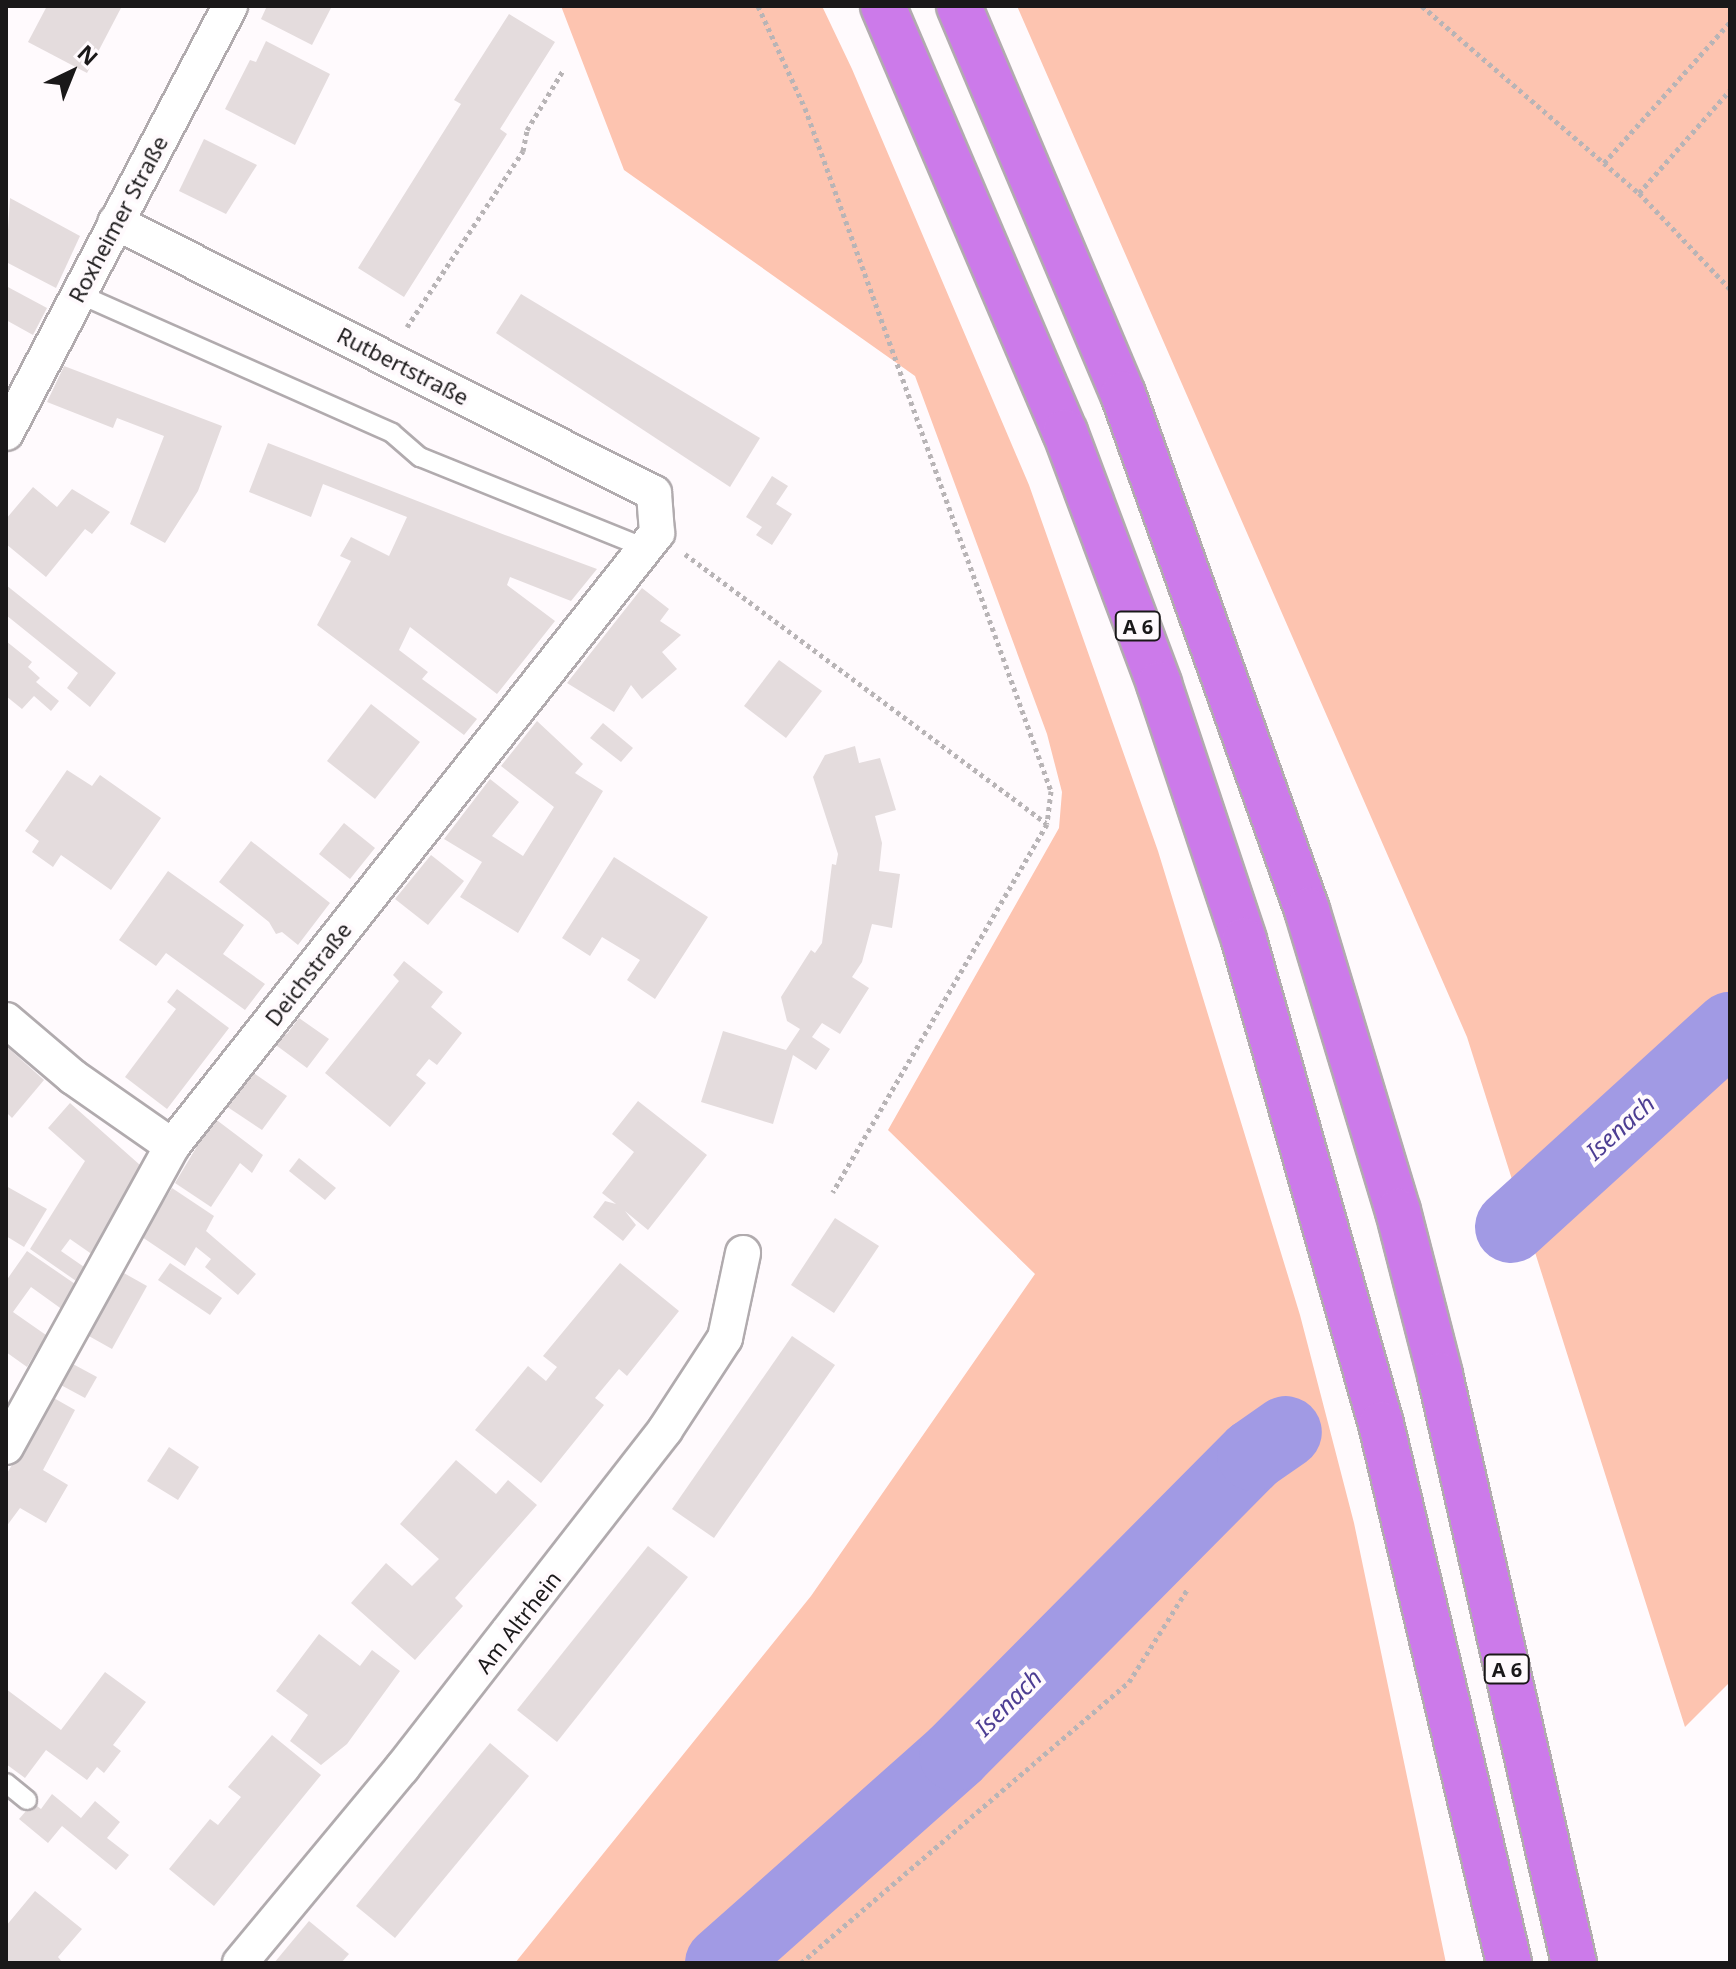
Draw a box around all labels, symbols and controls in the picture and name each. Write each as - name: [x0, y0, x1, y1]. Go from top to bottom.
- north arrow: [32, 32, 112, 112]
- text: N: [72, 37, 105, 72]
- street label: Roxheimer Straße: [63, 131, 173, 307]
- street label: Rutbertstraße: [333, 322, 473, 410]
- road number: A 6: [1114, 610, 1162, 642]
- street label: Deichstraße: [259, 917, 357, 1031]
- water label: Isenach: [1580, 1089, 1660, 1165]
- street label: Am Altrhein: [470, 1566, 566, 1678]
- road number: A 6: [1483, 1653, 1531, 1685]
- water label: Isenach: [969, 1663, 1047, 1741]

